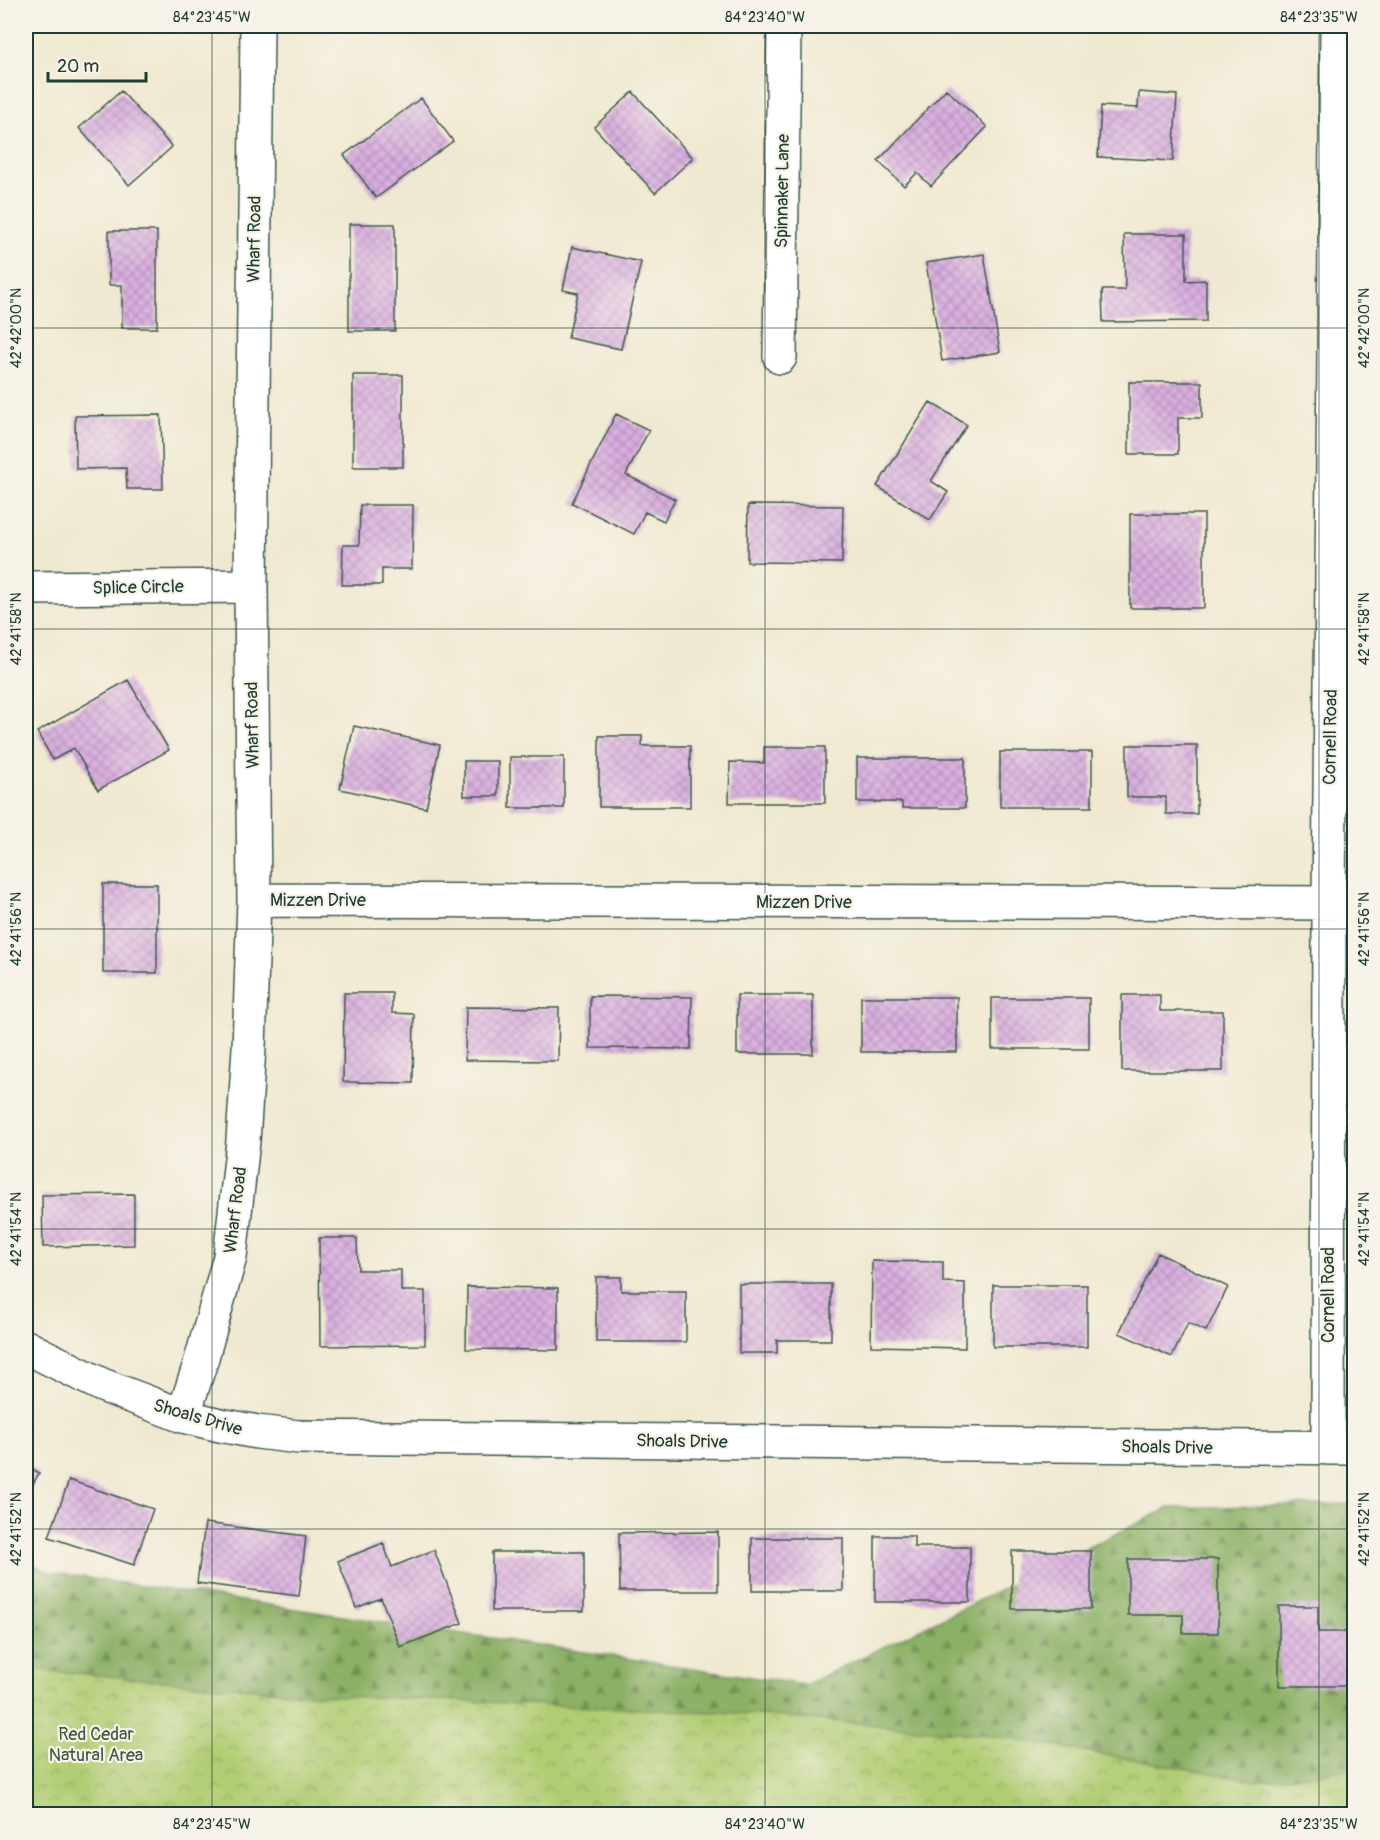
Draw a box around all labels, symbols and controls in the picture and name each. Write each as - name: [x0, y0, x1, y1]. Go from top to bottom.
- text: 84°23'45"W: [173, 8, 251, 27]
- text: 84°23'40"W: [725, 8, 805, 27]
- text: 84°23'35"W: [1280, 8, 1358, 27]
- scale bar: [48, 45, 146, 83]
- text: 20 m: [57, 55, 99, 78]
- street label: Spinnaker Lane: [770, 133, 795, 248]
- street label: Wharf Road: [242, 195, 267, 283]
- text: 42°42'00"N: [7, 288, 26, 368]
- text: 42°42'00"N: [1355, 288, 1374, 368]
- street label: Splice Circle: [92, 575, 184, 600]
- text: 42°41'58"N: [7, 592, 26, 666]
- text: 42°41'58"N: [1355, 592, 1374, 666]
- street label: Wharf Road: [240, 681, 265, 769]
- street label: Cornell Road: [1318, 689, 1343, 785]
- street label: Mizzen Drive: [270, 889, 366, 912]
- street label: Mizzen Drive: [756, 891, 852, 914]
- text: 42°41'56"N: [7, 892, 26, 966]
- text: 42°41'56"N: [1355, 892, 1374, 966]
- street label: Wharf Road: [219, 1165, 252, 1255]
- text: 42°41'54"N: [7, 1192, 26, 1266]
- text: 42°41'54"N: [1355, 1192, 1374, 1266]
- street label: Cornell Road: [1317, 1247, 1340, 1343]
- street label: Shoals Drive: [151, 1394, 245, 1441]
- street label: Shoals Drive: [636, 1429, 728, 1454]
- street label: Shoals Drive: [1121, 1435, 1213, 1460]
- text: 42°41'52"N: [7, 1492, 26, 1566]
- text: 42°41'52"N: [1355, 1492, 1374, 1566]
- park label: Red Cedar Natural Area: [49, 1723, 143, 1767]
- text: 84°23'45"W: [173, 1815, 251, 1834]
- text: 84°23'40"W: [725, 1815, 805, 1834]
- text: 84°23'35"W: [1280, 1815, 1358, 1834]

